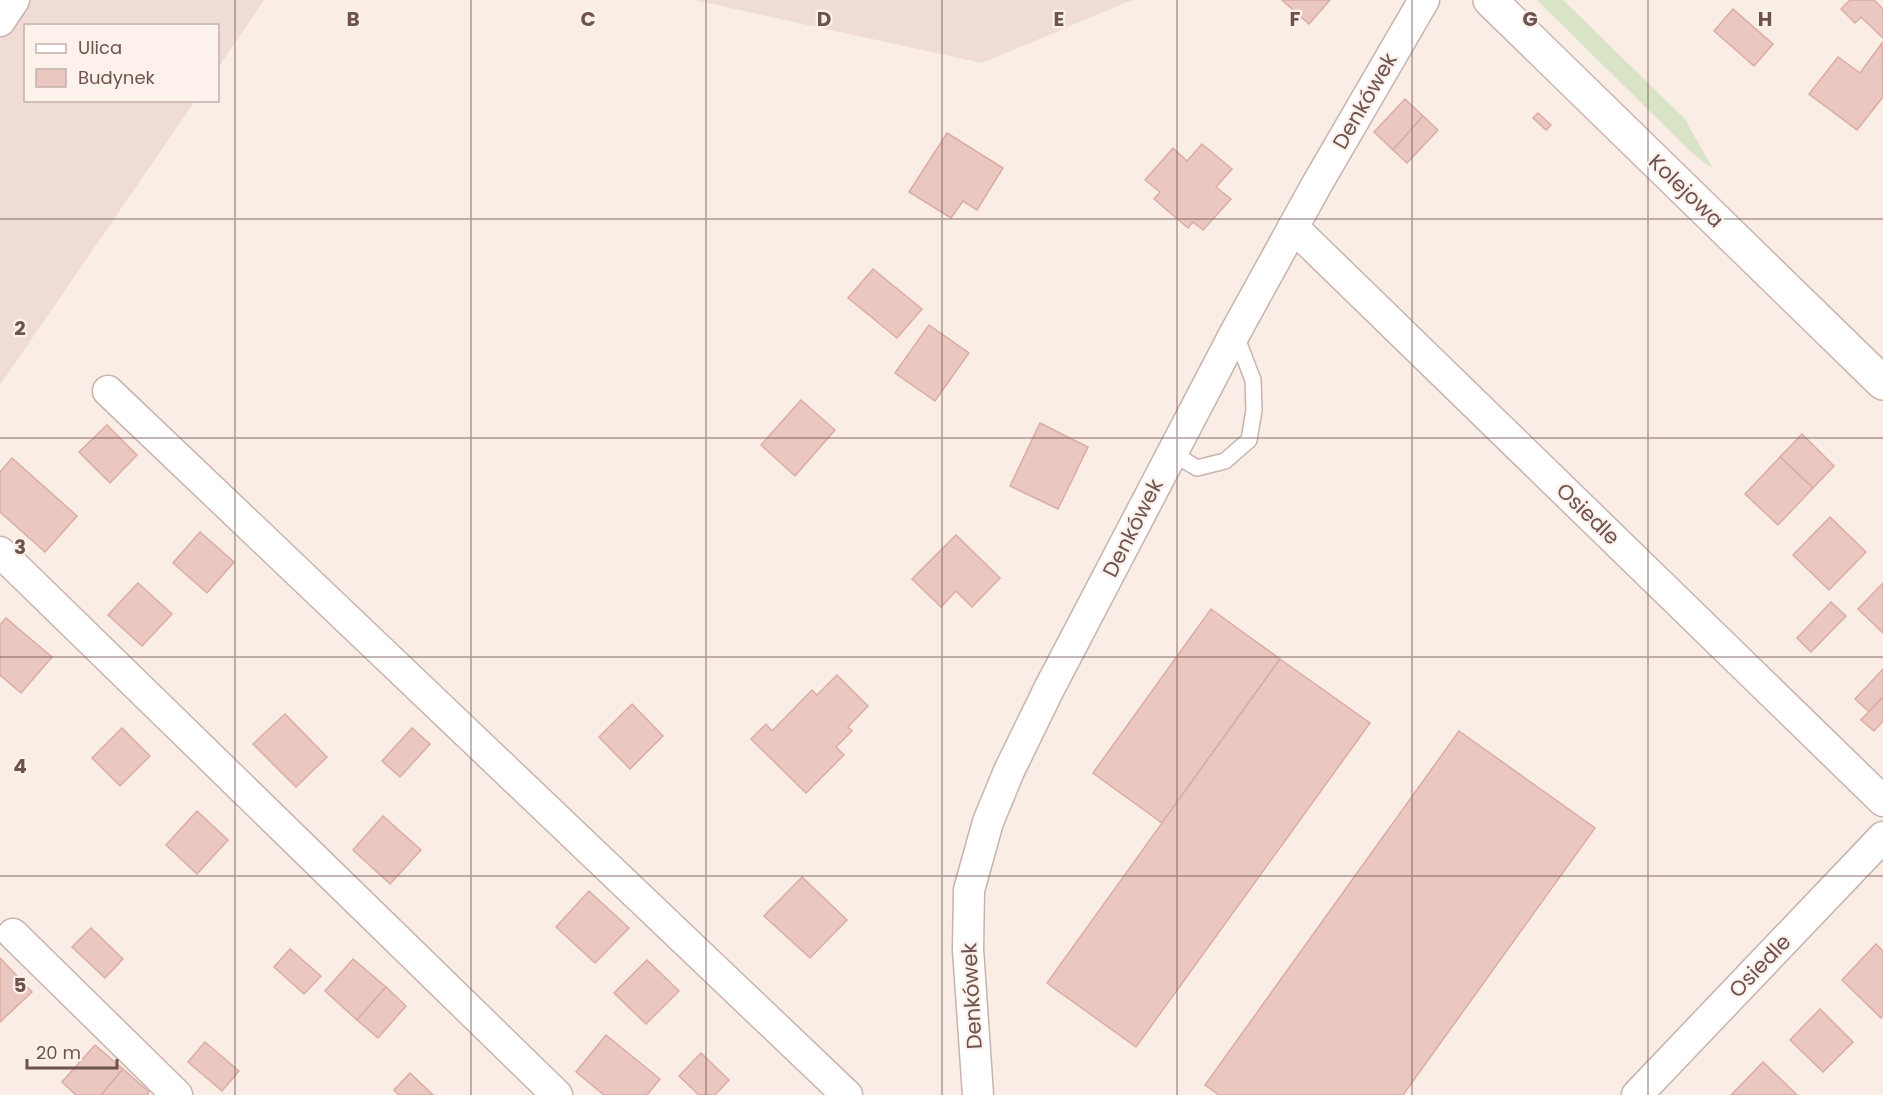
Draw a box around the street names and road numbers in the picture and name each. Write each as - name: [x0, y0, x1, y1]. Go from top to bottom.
- street label: Denkówek: [1325, 47, 1404, 154]
- street label: Kolejowa: [1642, 147, 1730, 234]
- street label: Denkówek: [1095, 474, 1170, 582]
- street label: Osiedle: [1550, 476, 1626, 551]
- street label: Osiedle: [1722, 928, 1797, 1004]
- street label: Denkówek: [954, 942, 989, 1050]

